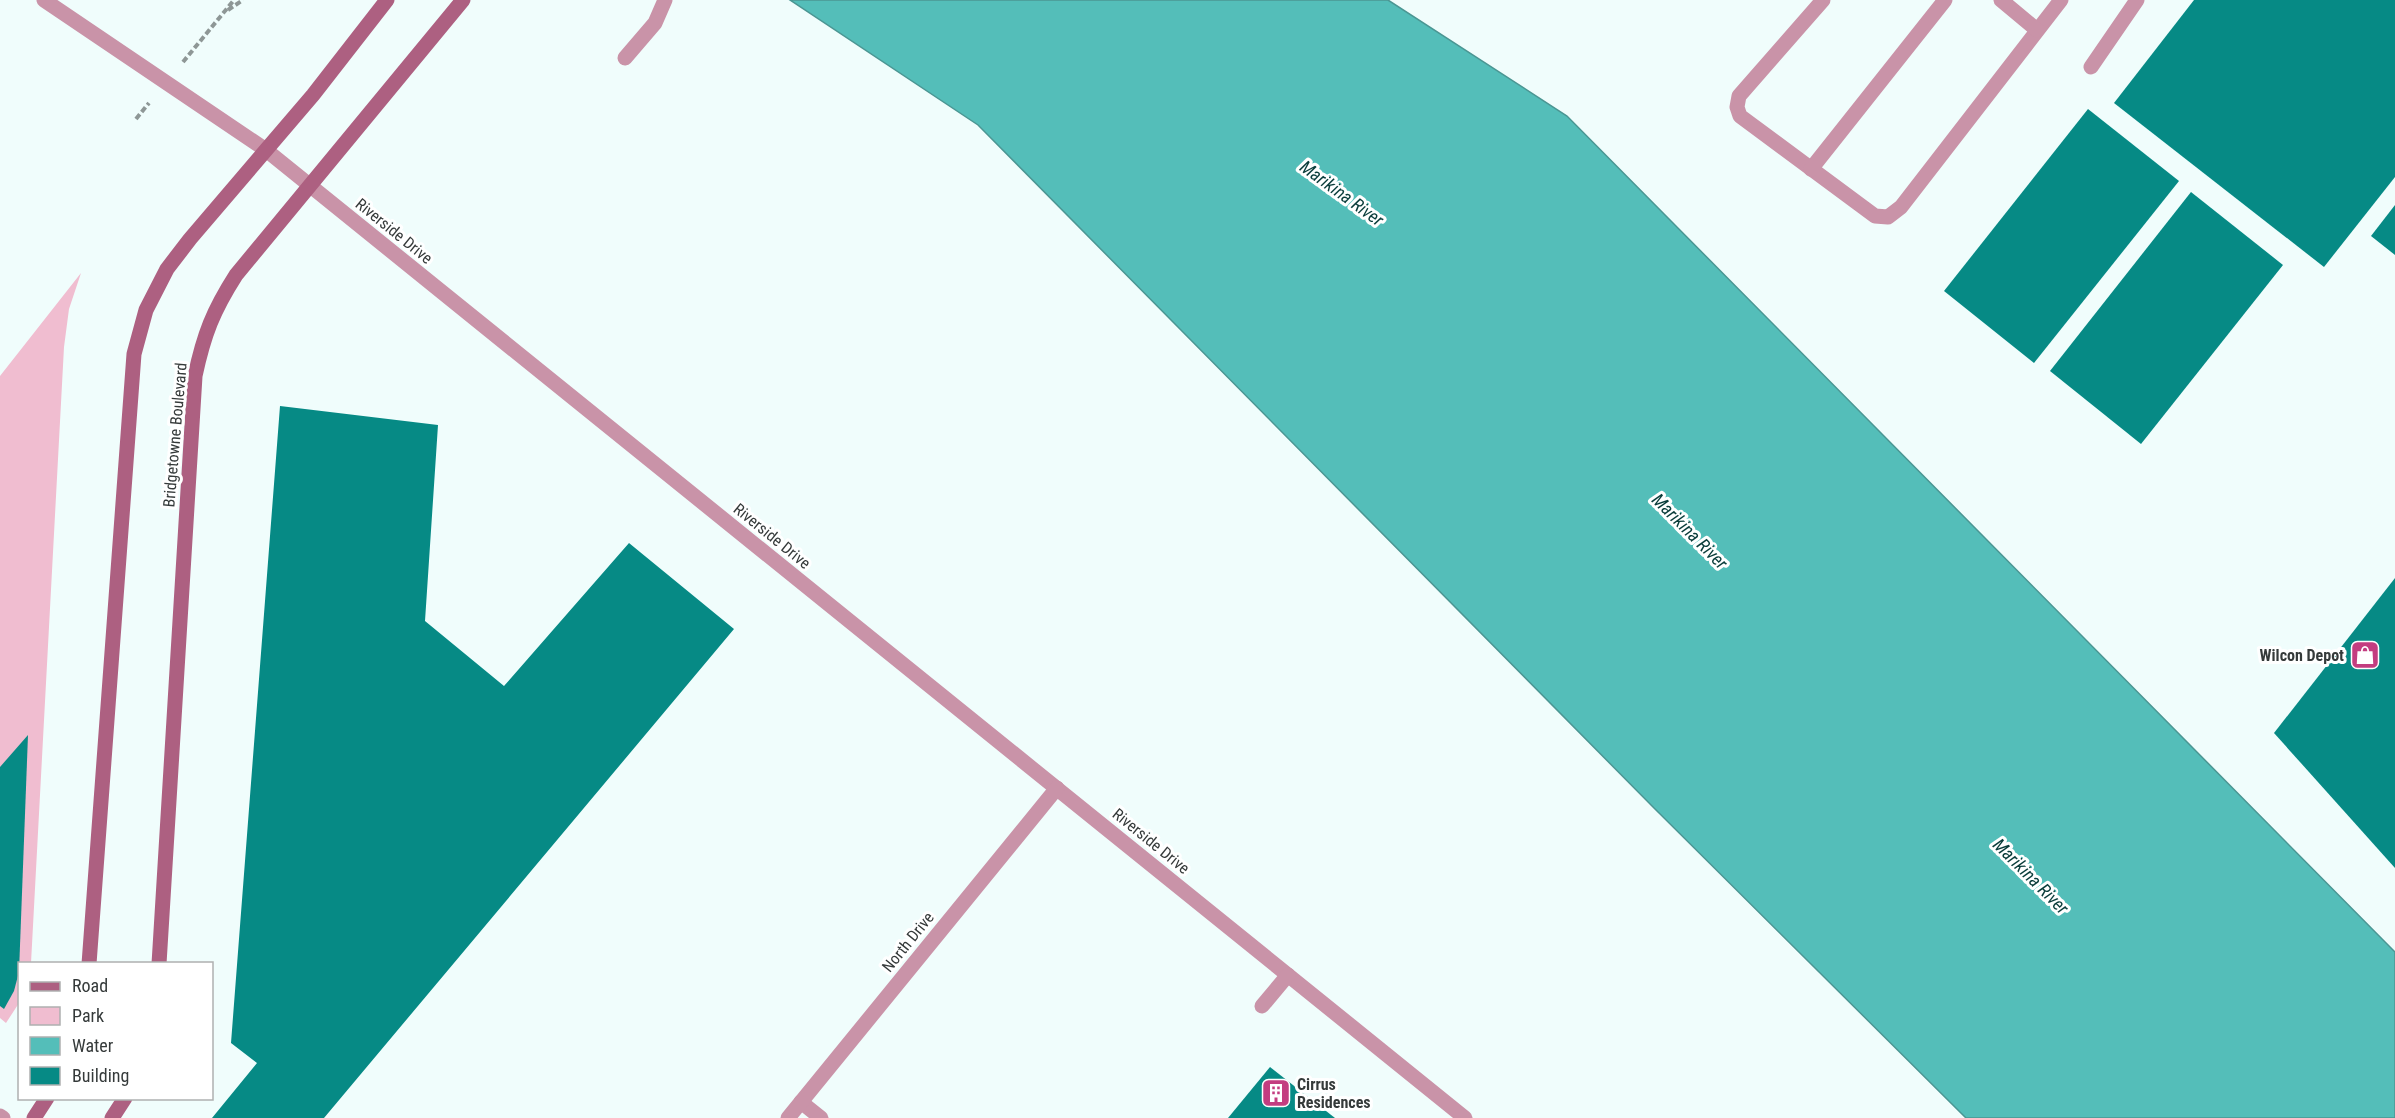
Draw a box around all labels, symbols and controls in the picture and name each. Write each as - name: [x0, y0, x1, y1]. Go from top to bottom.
- water label: Marikina River: [1296, 156, 1388, 231]
- street label: Riverside Drive: [352, 194, 436, 268]
- street label: Bridgetowne Boulevard: [159, 362, 191, 508]
- water label: Marikina River: [1648, 489, 1732, 573]
- street label: Riverside Drive: [730, 499, 814, 573]
- shop icon: Wilcon Depot: [2349, 639, 2381, 671]
- place label: Wilcon Depot: [2260, 646, 2344, 665]
- street label: Riverside Drive: [1109, 804, 1193, 878]
- water label: Marikina River: [1989, 834, 2073, 918]
- street label: North Drive: [878, 908, 938, 976]
- legend: [18, 962, 213, 1100]
- text: Road: [72, 975, 108, 996]
- text: Park: [72, 1005, 104, 1026]
- text: Water: [72, 1035, 114, 1056]
- text: Building: [72, 1065, 129, 1086]
- place label: Cirrus Residences: [1297, 1075, 1371, 1112]
- building icon: Cirrus Residences: [1260, 1077, 1292, 1109]

